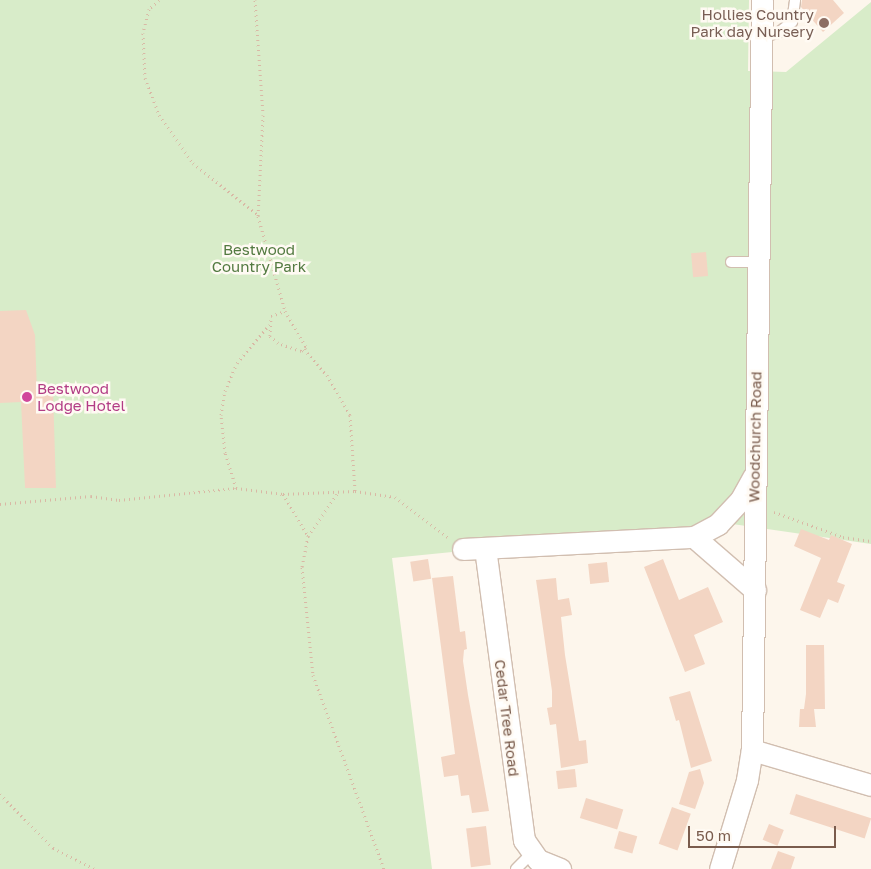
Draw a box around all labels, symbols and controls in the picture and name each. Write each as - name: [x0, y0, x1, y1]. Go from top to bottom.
- place label: Hollies Country Park day Nursery: [691, 5, 814, 40]
- marker: Hollies Country Park day Nursery: [818, 17, 830, 29]
- park label: Bestwood Country Park: [212, 240, 306, 275]
- street label: Woodchurch Road: [745, 371, 765, 503]
- place label: Bestwood Lodge Hotel: [37, 379, 125, 414]
- marker: Bestwood Lodge Hotel: [21, 391, 33, 403]
- street label: Cedar Tree Road: [491, 658, 523, 778]
- scale bar: [691, 816, 838, 848]
- text: 50 m: [696, 826, 731, 844]

